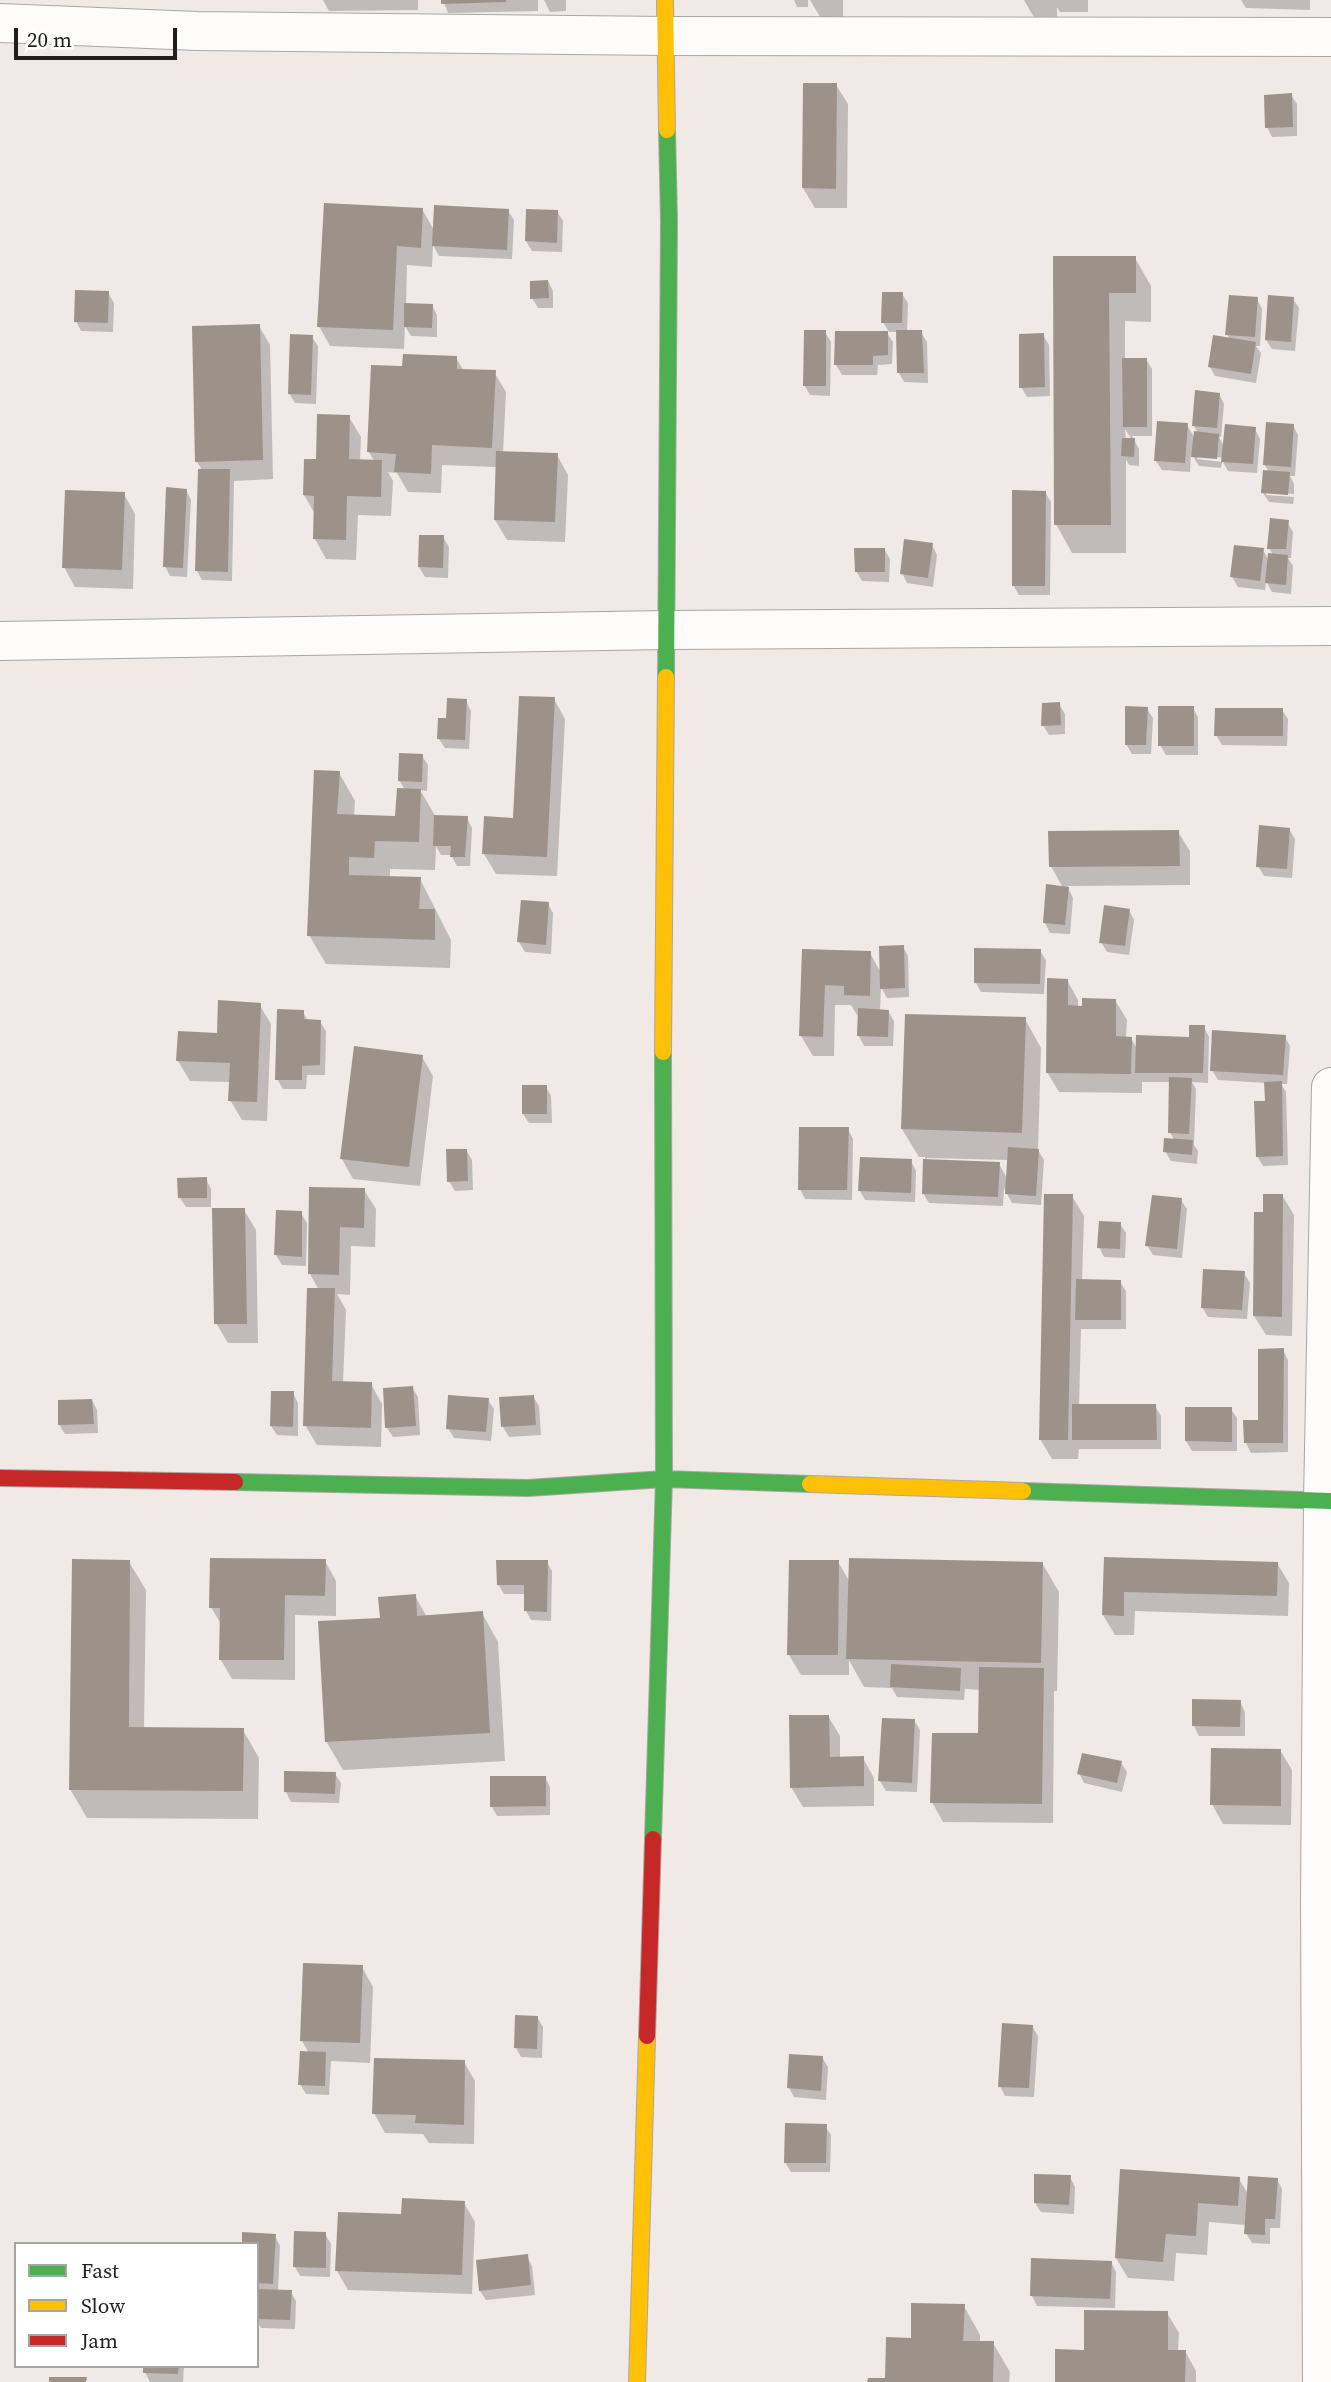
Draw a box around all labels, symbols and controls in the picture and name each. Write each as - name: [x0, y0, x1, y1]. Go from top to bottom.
- scale bar: [18, 14, 180, 58]
- text: 20 m: [27, 25, 72, 54]
- legend: [14, 2242, 259, 2368]
- text: Fast: [81, 2256, 119, 2285]
- text: Slow: [81, 2291, 125, 2320]
- text: Jam: [81, 2326, 118, 2355]

